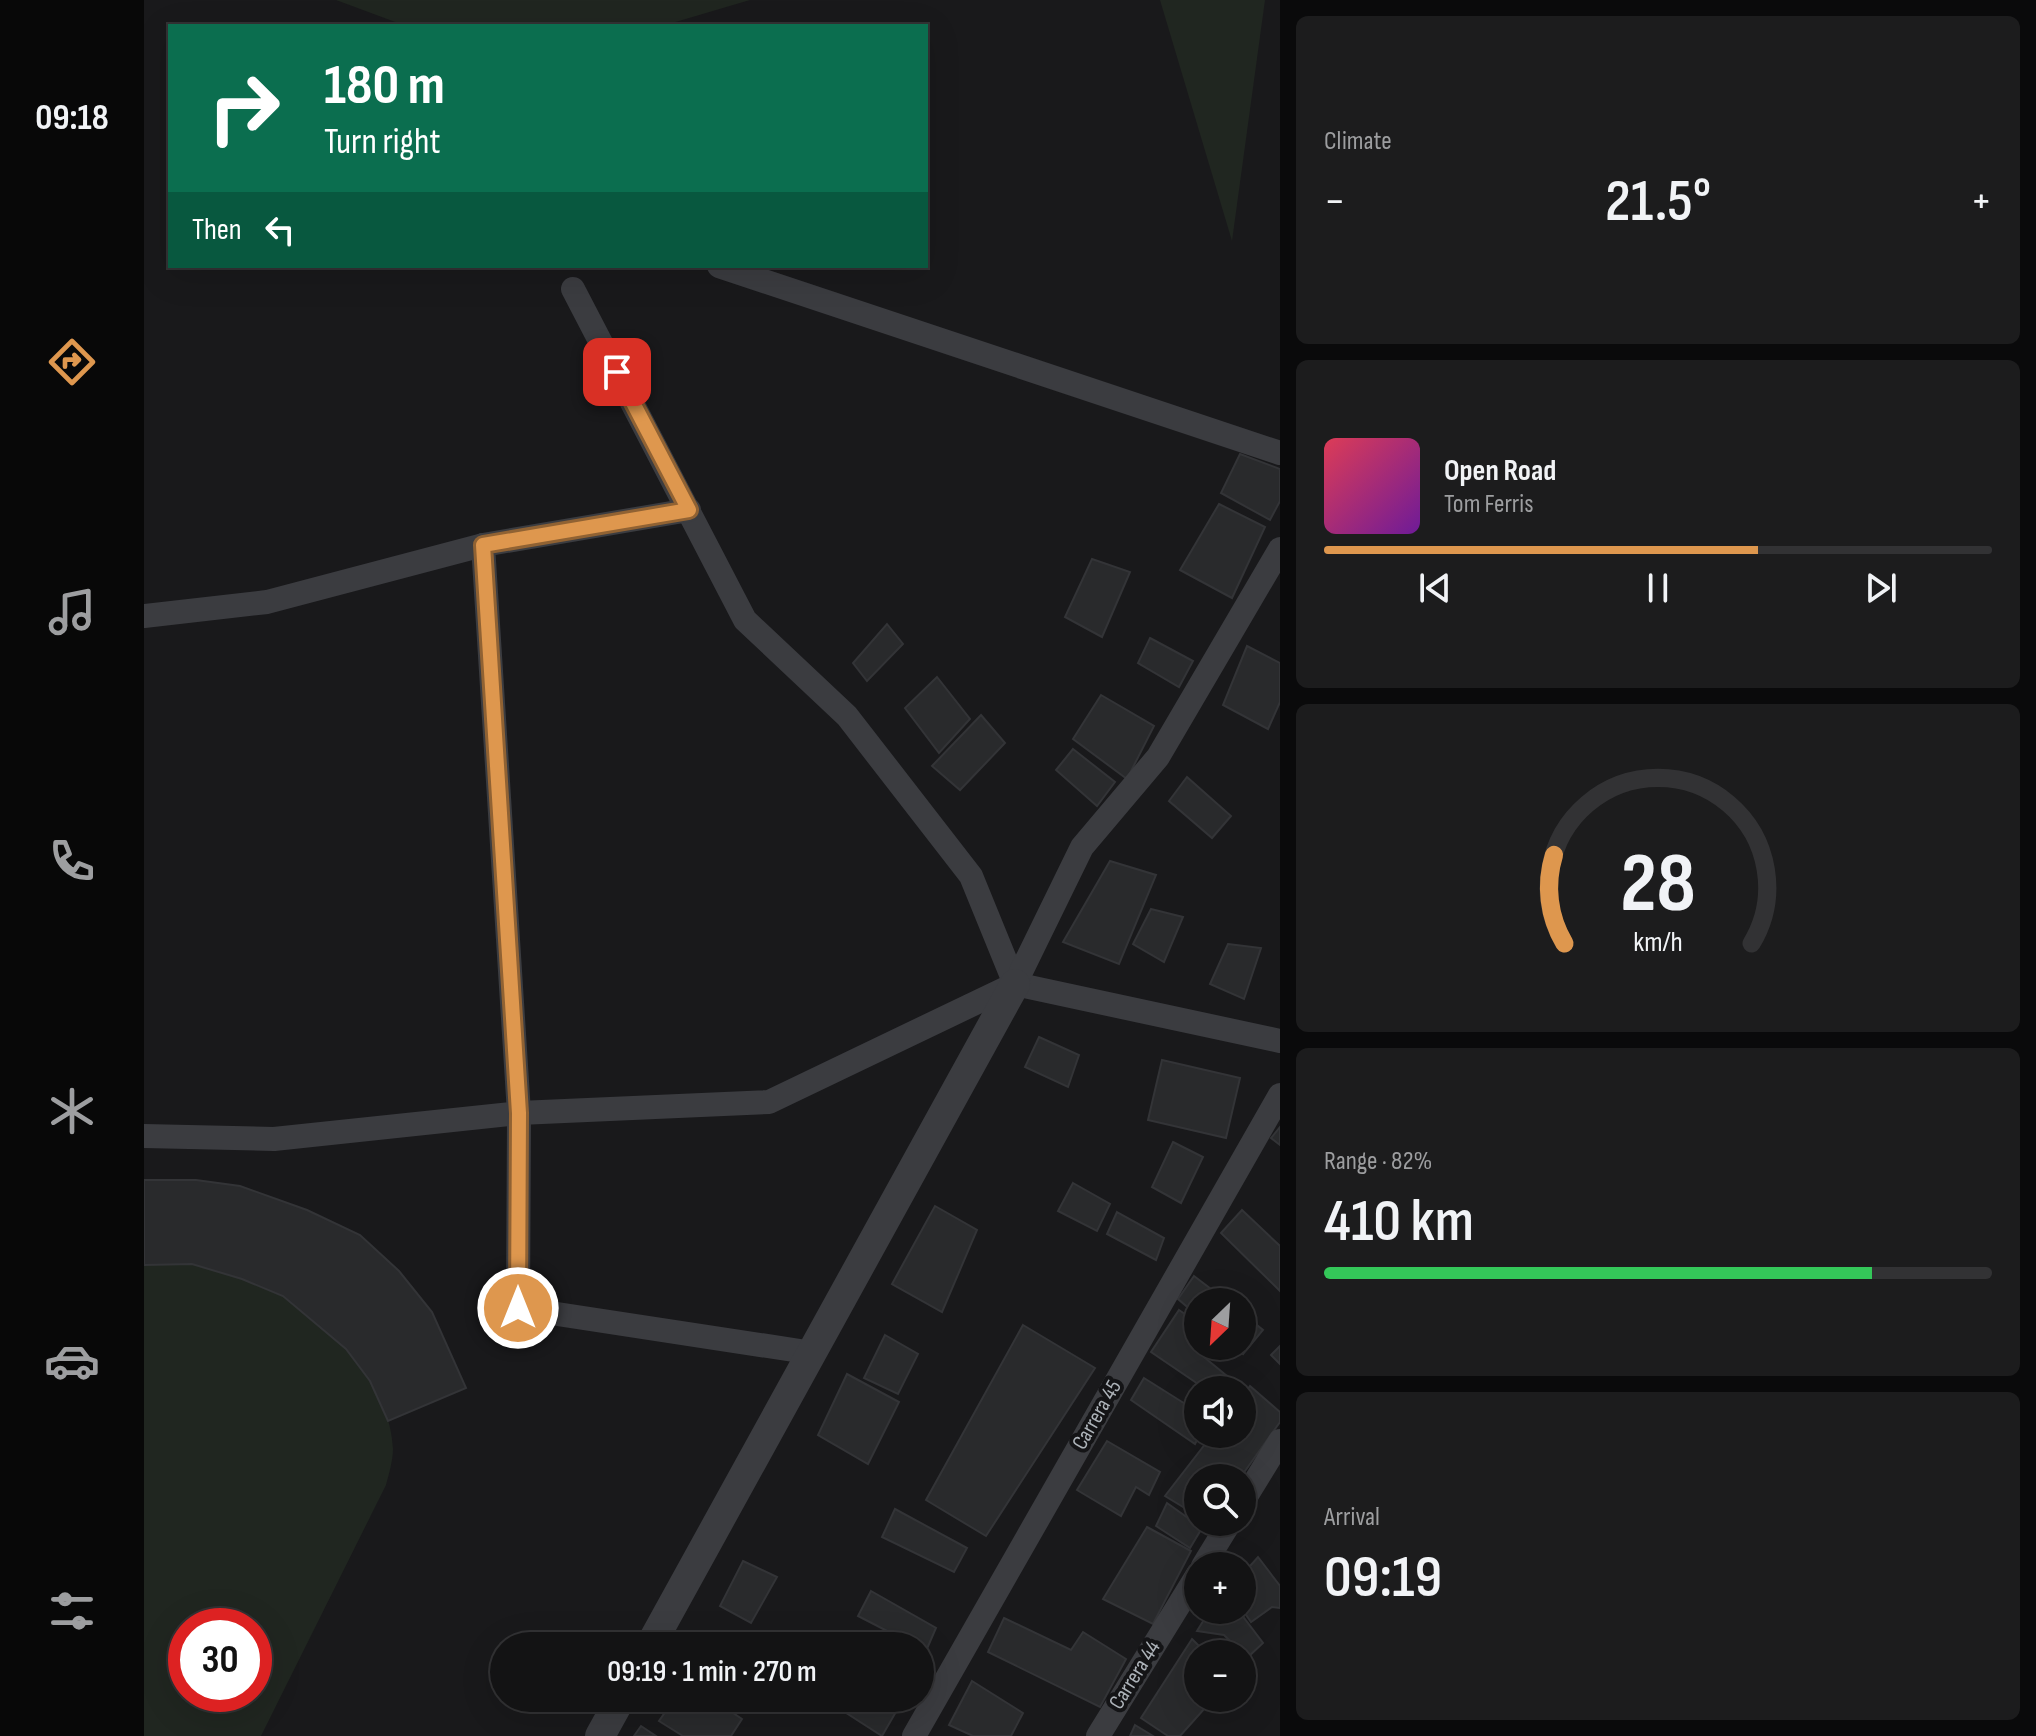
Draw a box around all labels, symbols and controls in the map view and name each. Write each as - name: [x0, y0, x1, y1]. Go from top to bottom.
- text: 180 m: [324, 53, 445, 120]
- icon: right: [192, 56, 296, 160]
- text: 09:18: [35, 97, 109, 140]
- text: Turn right: [324, 121, 441, 164]
- text: Climate: [1324, 126, 1392, 157]
- text: 21.5°: [1605, 166, 1711, 238]
- text: −: [1324, 175, 1346, 228]
- text: +: [1970, 175, 1992, 228]
- icon: left: [258, 208, 302, 252]
- text: Then: [192, 212, 242, 248]
- icon: directions: [44, 334, 100, 390]
- pin: [583, 338, 651, 406]
- icon: arrive: [595, 350, 639, 394]
- text: Open Road: [1444, 453, 1556, 489]
- text: Tom Ferris: [1444, 489, 1534, 520]
- icon: previous: [1413, 566, 1457, 610]
- icon: pause: [1636, 566, 1680, 610]
- icon: next: [1859, 566, 1903, 610]
- icon: music: [44, 584, 100, 640]
- icon: phone: [44, 833, 100, 889]
- text: 28: [1620, 835, 1696, 935]
- text: km/h: [1633, 925, 1683, 960]
- icon: climate: [44, 1083, 100, 1139]
- text: Range · 82%: [1324, 1146, 1432, 1177]
- text: 410 km: [1324, 1186, 1474, 1258]
- position arrow: [476, 1266, 560, 1350]
- north arrow: [1184, 1288, 1256, 1360]
- map controls: [1184, 1288, 1256, 1712]
- icon: car: [44, 1333, 100, 1389]
- street label: Carrera 45: [1066, 1375, 1128, 1455]
- button: sound: [1184, 1376, 1256, 1448]
- button: search: [1184, 1464, 1256, 1536]
- text: Arrival: [1324, 1502, 1380, 1533]
- text: 09:19: [1324, 1542, 1442, 1614]
- button: +: [1184, 1552, 1256, 1624]
- icon: filters: [44, 1583, 100, 1639]
- speed limit sign: 30: [168, 1608, 272, 1712]
- street label: Carrera 44: [1103, 1635, 1167, 1715]
- button: −: [1184, 1640, 1256, 1712]
- text: 09:19 · 1 min · 270 m: [607, 1654, 817, 1690]

